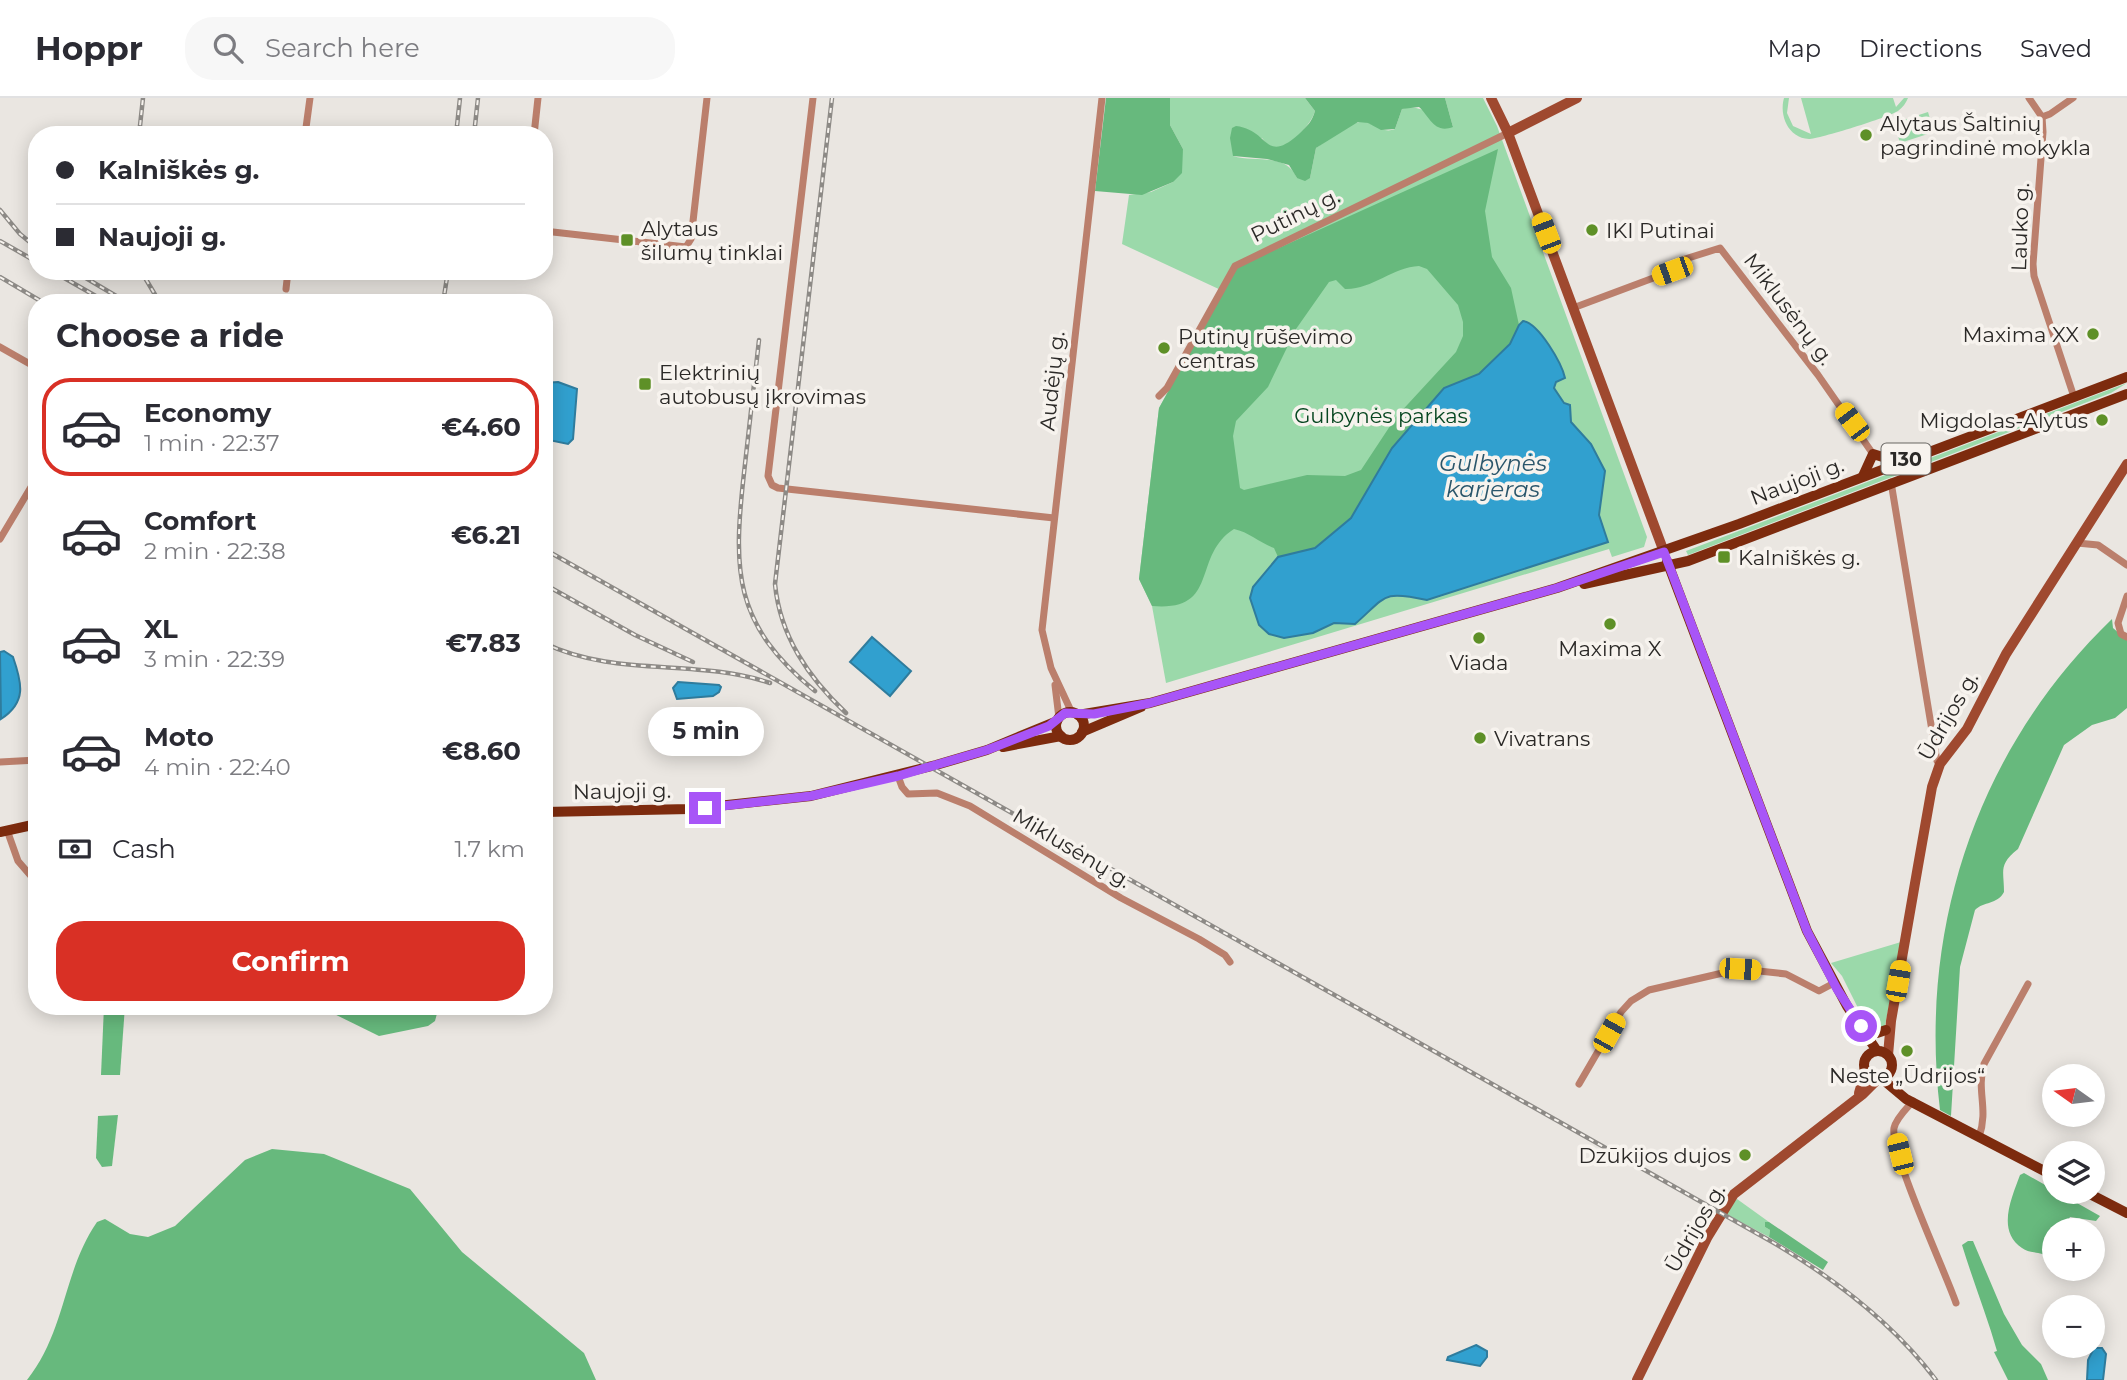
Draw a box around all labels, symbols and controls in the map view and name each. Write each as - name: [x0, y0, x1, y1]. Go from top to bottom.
- search box: [185, 17, 675, 80]
- text: Hoppr: [35, 28, 143, 68]
- icon: search: [209, 29, 247, 67]
- text: Search here: [265, 32, 420, 64]
- text: Map: [1768, 34, 1821, 63]
- text: Directions: [1859, 34, 1982, 63]
- text: Saved: [2020, 34, 2092, 63]
- place label: Alytaus Šaltinių pagrindinė mokykla: [1880, 111, 2091, 160]
- marker: Alytaus Šaltinių pagrindinė mokykla: [1858, 127, 1874, 143]
- text: Kalniškės g.: [98, 154, 259, 186]
- street label: Lauko g.: [2006, 182, 2034, 272]
- street label: Putinų g.: [1246, 183, 1344, 247]
- car: [1529, 210, 1564, 256]
- place label: Alytaus šilumų tinklai: [641, 216, 783, 265]
- place label: IKI Putinai: [1606, 218, 1715, 243]
- text: Naujoji g.: [98, 221, 226, 253]
- marker: IKI Putinai: [1584, 222, 1600, 238]
- marker: Alytaus šilumų tinklai: [619, 232, 635, 248]
- street label: Miklusėnų g.: [1739, 248, 1839, 370]
- car: [1649, 254, 1696, 288]
- text: Choose a ride: [56, 316, 284, 355]
- place label: Maxima XX: [1962, 322, 2079, 347]
- place label: Putinų rūševimo centras: [1178, 324, 1353, 373]
- marker: Maxima XX: [2085, 326, 2101, 342]
- street label: Audėjų g.: [1034, 330, 1070, 432]
- marker: Putinų rūševimo centras: [1156, 340, 1172, 356]
- place label: Elektrinių autobusų įkrovimas: [659, 360, 866, 409]
- marker: Elektrinių autobusų įkrovimas: [637, 376, 653, 392]
- icon: car: [60, 396, 123, 459]
- text: Economy: [144, 397, 271, 429]
- car: [1831, 399, 1874, 445]
- park label: Gulbynės parkas: [1294, 403, 1468, 428]
- place label: Migdolas-Alytus: [1919, 408, 2088, 433]
- text: €4.60: [441, 411, 521, 443]
- marker: Migdolas-Alytus: [2094, 412, 2110, 428]
- text: 1 min · 22:37: [144, 429, 280, 457]
- road number: 130: [1882, 444, 1930, 474]
- water label: Gulbynės karjeras: [1439, 449, 1547, 503]
- street label: Naujoji g.: [1747, 452, 1847, 510]
- icon: car: [60, 504, 123, 567]
- text: Comfort: [144, 505, 256, 537]
- text: €6.21: [451, 519, 521, 551]
- text: 2 min · 22:38: [144, 537, 286, 565]
- place label: Kalniškės g.: [1738, 545, 1860, 570]
- marker: Kalniškės g.: [1716, 549, 1732, 565]
- icon: car: [60, 612, 123, 675]
- text: XL: [144, 613, 178, 645]
- marker: Maxima X: [1602, 616, 1618, 632]
- text: €7.83: [445, 627, 521, 659]
- marker: Viada: [1471, 630, 1487, 646]
- place label: Maxima X: [1558, 636, 1662, 661]
- text: 3 min · 22:39: [144, 645, 285, 673]
- place label: Viada: [1450, 650, 1508, 675]
- street label: Ūdrijos g.: [1913, 667, 1983, 765]
- callout: 5 min: [647, 706, 763, 756]
- text: 5 min: [672, 717, 740, 745]
- icon: car: [60, 720, 123, 783]
- text: Moto: [144, 721, 214, 753]
- place label: Vivatrans: [1494, 726, 1590, 751]
- marker: Vivatrans: [1472, 730, 1488, 746]
- text: €8.60: [442, 735, 521, 767]
- text: 4 min · 22:40: [144, 753, 291, 781]
- street label: Naujoji g.: [573, 778, 671, 804]
- route end: [689, 792, 721, 824]
- street label: Miklusėnų g.: [1008, 803, 1136, 893]
- icon: cash: [56, 830, 94, 868]
- text: Cash: [112, 833, 176, 865]
- text: 1.7 km: [455, 835, 525, 863]
- button: Confirm: [56, 921, 525, 1001]
- car: [1719, 957, 1762, 981]
- car: [1885, 958, 1912, 1004]
- car: [1590, 1010, 1629, 1056]
- route start: [1845, 1010, 1877, 1042]
- marker: Neste „Ūdrijos“: [1899, 1043, 1915, 1059]
- place label: Neste „Ūdrijos“: [1829, 1063, 1985, 1088]
- north arrow: [2042, 1064, 2105, 1127]
- map controls: [2042, 1064, 2105, 1358]
- car: [1885, 1131, 1916, 1177]
- button: layers: [2042, 1141, 2105, 1204]
- place label: Dzūkijos dujos: [1578, 1143, 1731, 1168]
- marker: Dzūkijos dujos: [1737, 1147, 1753, 1163]
- street label: Ūdrijos g.: [1660, 1179, 1730, 1277]
- button: +: [2042, 1218, 2105, 1281]
- button: −: [2042, 1295, 2105, 1358]

